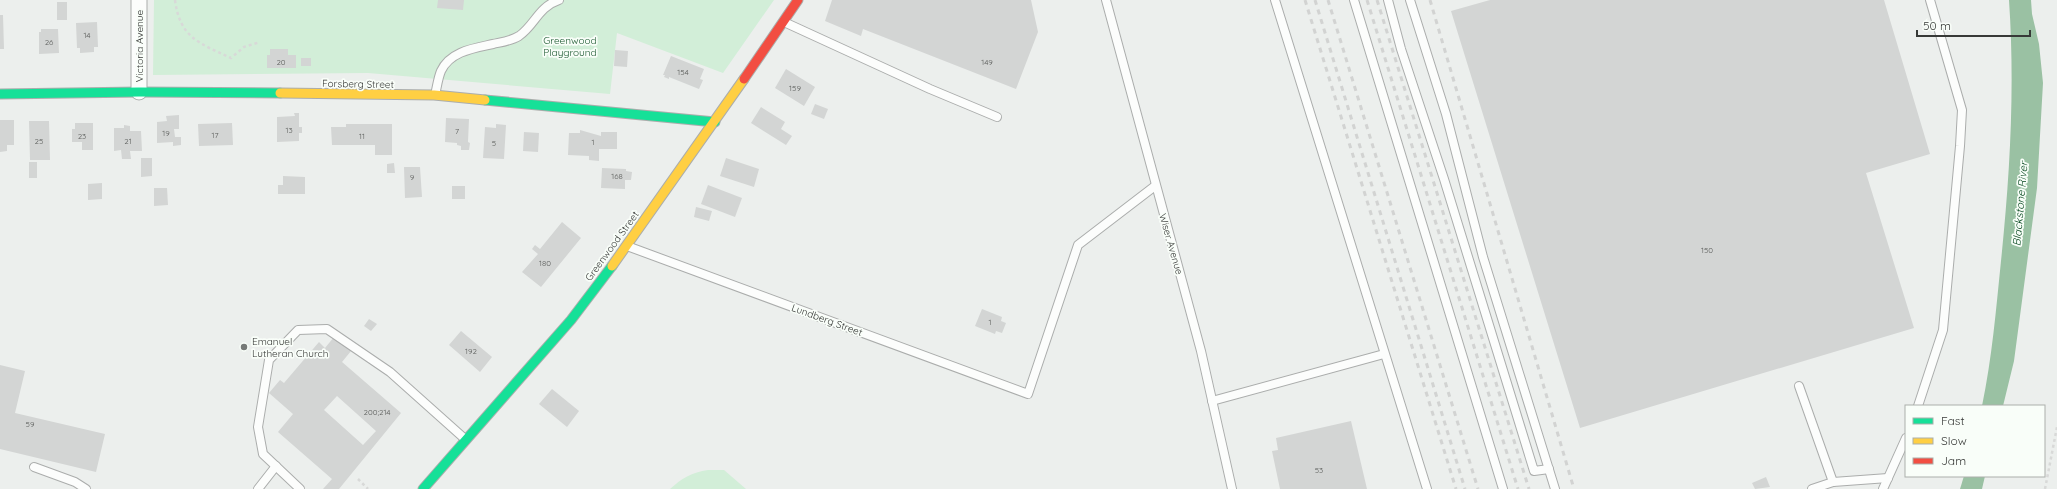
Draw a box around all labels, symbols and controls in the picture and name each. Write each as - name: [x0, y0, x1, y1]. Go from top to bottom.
- street label: Victoria Avenue: [133, 9, 146, 82]
- scale bar: [1917, 12, 2030, 38]
- text: 50 m: [1923, 18, 1951, 33]
- house number: 14: [83, 30, 91, 40]
- park label: Greenwood Playground: [543, 34, 597, 59]
- house number: 26: [45, 37, 54, 47]
- house number: 20: [276, 57, 286, 67]
- house number: 149: [981, 57, 993, 67]
- house number: 154: [677, 67, 689, 77]
- street label: Forsberg Street: [322, 77, 395, 91]
- house number: 159: [789, 83, 801, 93]
- house number: 13: [285, 125, 293, 135]
- house number: 7: [455, 126, 459, 136]
- house number: 19: [162, 128, 170, 138]
- house number: 17: [211, 130, 219, 140]
- house number: 23: [78, 131, 86, 141]
- house number: 11: [359, 131, 365, 141]
- house number: 25: [35, 136, 43, 146]
- house number: 21: [124, 136, 132, 146]
- house number: 1: [592, 137, 595, 147]
- house number: 5: [492, 138, 496, 148]
- water label: Blackstone River: [2009, 159, 2031, 247]
- house number: 168: [611, 171, 623, 181]
- house number: 9: [410, 172, 415, 182]
- street label: Greenwood Street: [582, 208, 642, 284]
- street label: Wiser Avenue: [1156, 212, 1186, 276]
- house number: 150: [1701, 245, 1713, 255]
- house number: 180: [539, 258, 551, 268]
- street label: Lundberg Street: [790, 301, 865, 339]
- house number: 1: [989, 317, 992, 327]
- place label: Emanuel Lutheran Church: [252, 335, 328, 360]
- marker: Emanuel Lutheran Church: [239, 342, 249, 352]
- house number: 192: [465, 346, 477, 356]
- legend: [1905, 405, 2045, 477]
- house number: 200;214: [363, 407, 391, 417]
- text: Fast: [1941, 413, 1965, 428]
- house number: 59: [26, 419, 35, 429]
- text: Slow: [1941, 433, 1967, 448]
- text: Jam: [1941, 453, 1966, 468]
- house number: 53: [1315, 465, 1323, 475]

